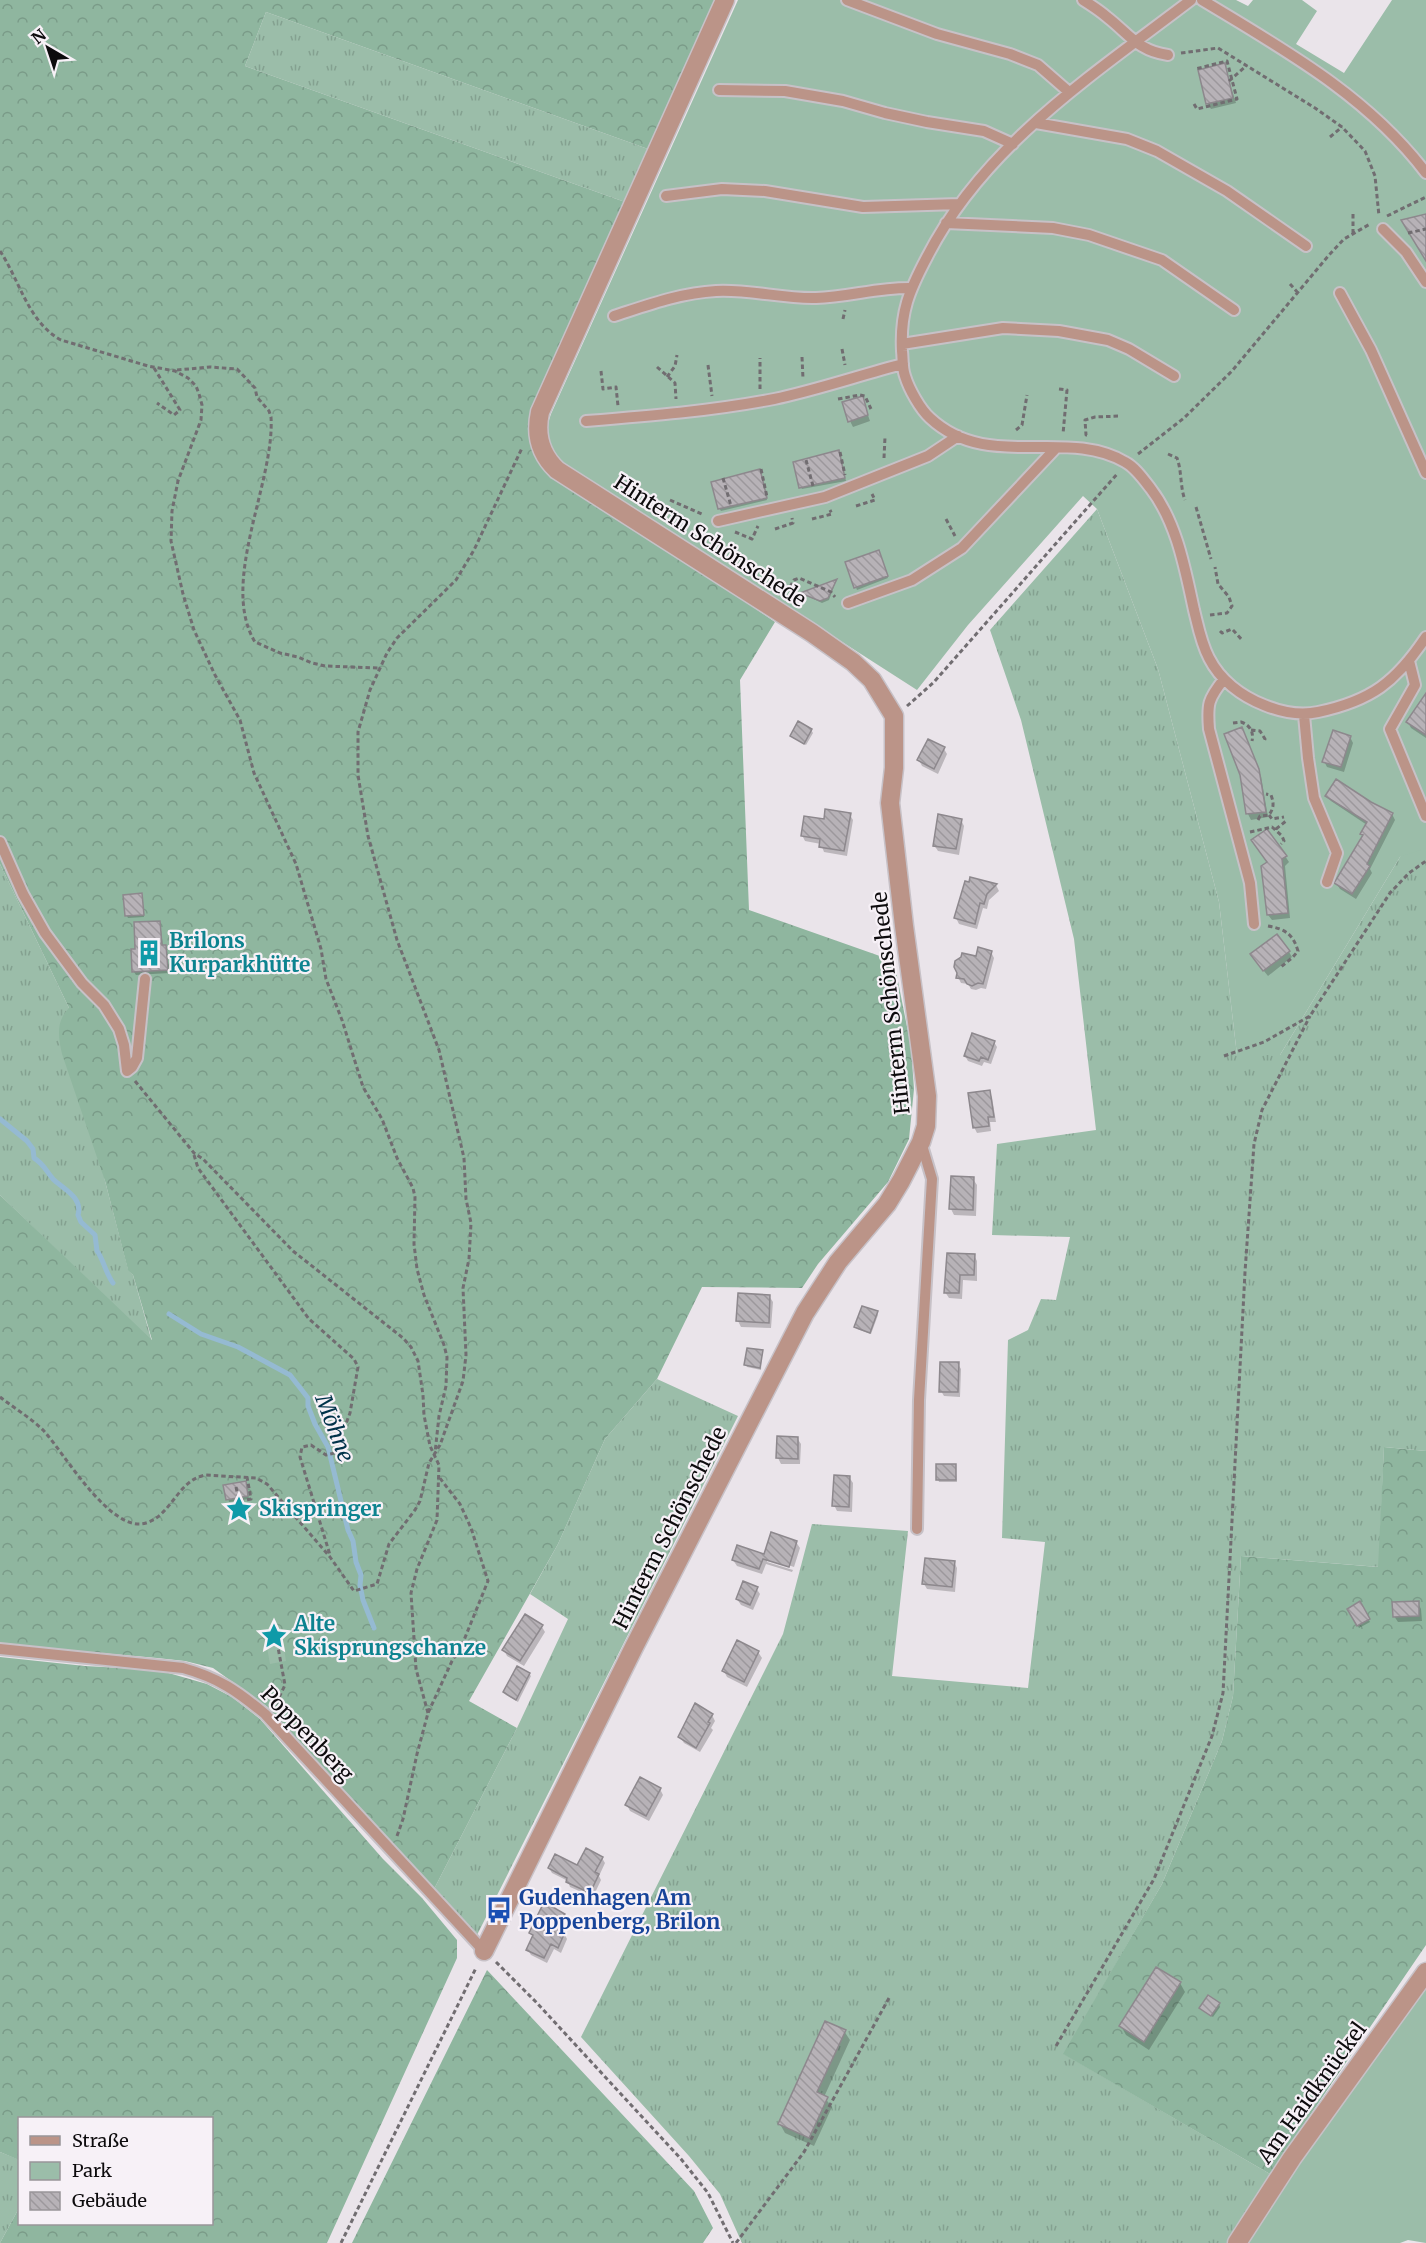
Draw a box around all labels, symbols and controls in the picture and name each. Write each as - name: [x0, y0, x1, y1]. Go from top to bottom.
- north arrow: [18, 18, 78, 78]
- text: N: [27, 24, 50, 48]
- street label: Hinterm Schönschede: [609, 468, 812, 613]
- street label: Hinterm Schönschede: [865, 890, 916, 1116]
- place label: Brilons Kurparkhütte: [169, 927, 310, 978]
- building icon: Brilons Kurparkhütte: [134, 938, 164, 968]
- water label: Möhne: [309, 1389, 361, 1466]
- street label: Hinterm Schönschede: [607, 1422, 732, 1634]
- place icon: Skispringer: [224, 1494, 254, 1524]
- place label: Skispringer: [259, 1495, 382, 1522]
- place label: Alte Skisprungschanze: [293, 1610, 486, 1661]
- place icon: Alte Skisprungschanze: [259, 1621, 289, 1651]
- street label: Poppenberg: [255, 1680, 360, 1787]
- place label: Gudenhagen Am Poppenberg, Brilon: [519, 1884, 720, 1935]
- bus stop icon: Gudenhagen Am Poppenberg, Brilon: [484, 1895, 514, 1925]
- street label: Am Haidknückel: [1251, 2016, 1372, 2170]
- legend: [18, 2117, 213, 2225]
- text: Straße: [72, 2129, 129, 2152]
- text: Park: [72, 2159, 113, 2182]
- text: Gebäude: [72, 2189, 147, 2212]

